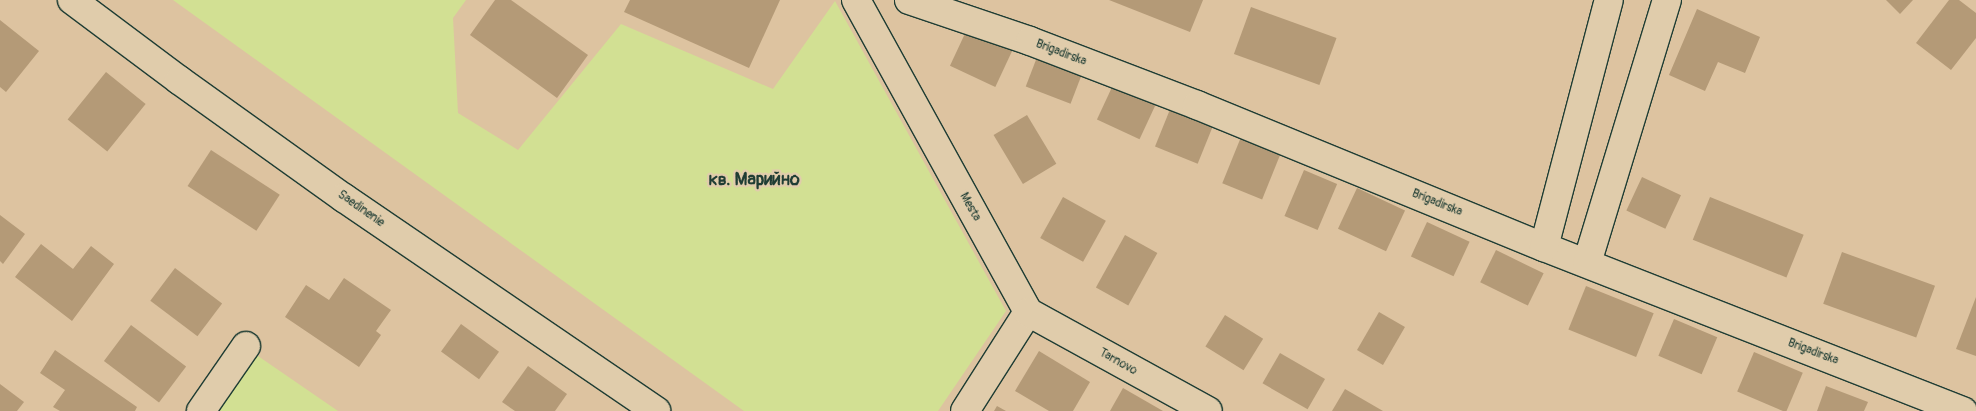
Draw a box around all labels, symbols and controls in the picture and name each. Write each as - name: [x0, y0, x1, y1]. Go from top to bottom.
- street label: Brigadirska: [1034, 37, 1088, 69]
- district label: кв. Марийно: [708, 169, 800, 191]
- street label: Brigadirska: [1410, 186, 1464, 220]
- street label: Saedinenie: [335, 188, 387, 230]
- street label: Mesta: [956, 190, 984, 224]
- street label: Brigadirska: [1786, 336, 1840, 368]
- street label: Tarnovo: [1097, 346, 1139, 378]

